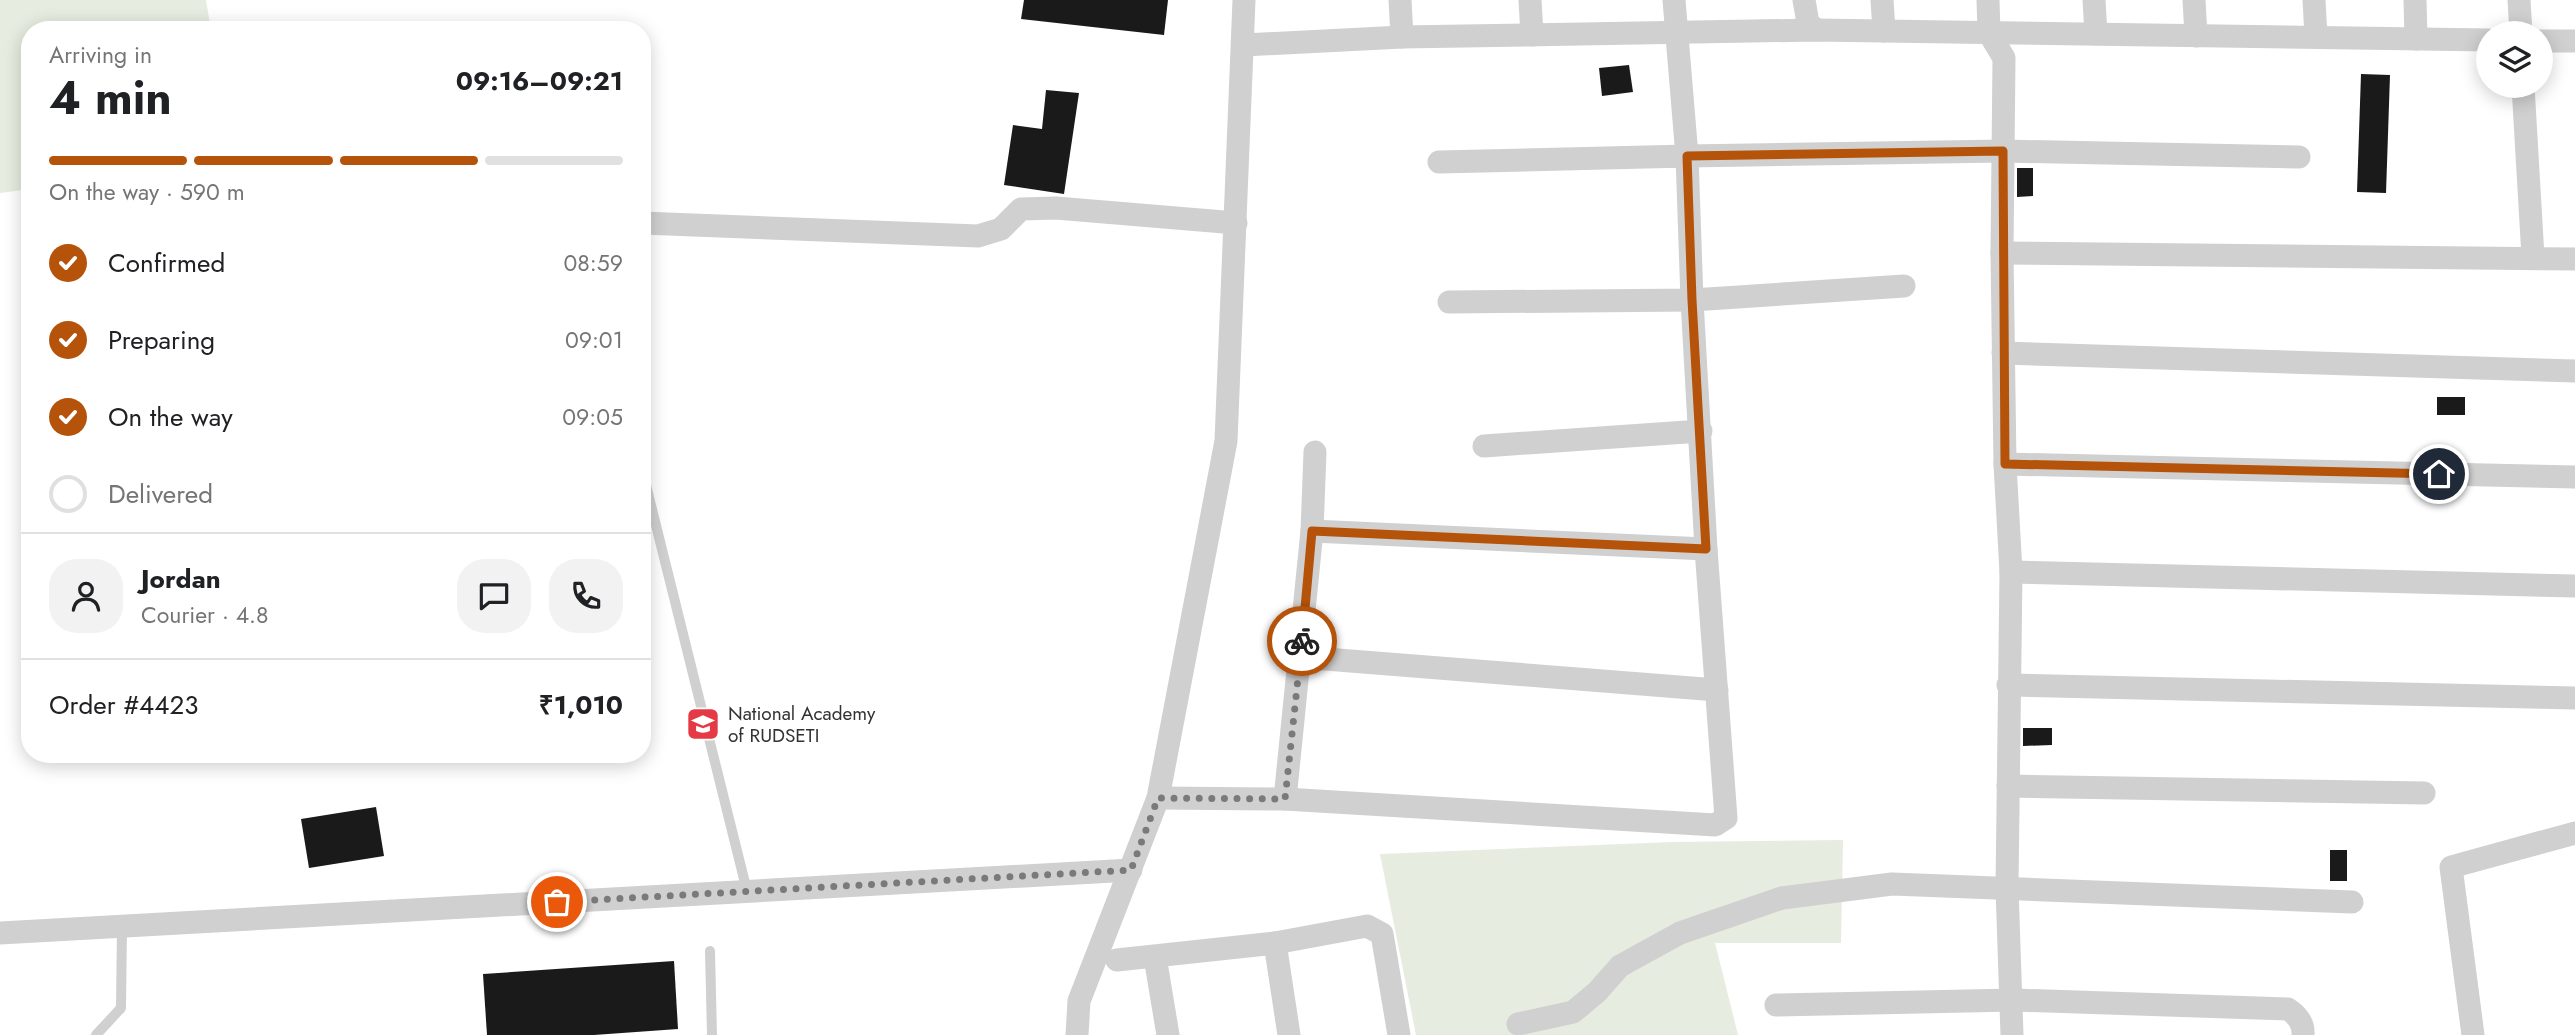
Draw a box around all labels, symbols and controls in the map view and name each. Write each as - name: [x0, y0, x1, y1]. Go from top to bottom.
- map controls: [2476, 21, 2553, 98]
- button: layers: [2476, 21, 2553, 98]
- text: Arriving in: [49, 38, 152, 72]
- text: 09:16–09:21: [456, 62, 623, 100]
- text: 4 min: [49, 65, 172, 131]
- text: On the way · 590 m: [49, 175, 245, 209]
- icon: check: [49, 244, 87, 282]
- text: Confirmed: [108, 244, 225, 282]
- text: 08:59: [564, 246, 623, 280]
- icon: check: [49, 321, 87, 359]
- text: Preparing: [108, 321, 215, 359]
- text: 09:01: [565, 323, 623, 357]
- icon: check: [49, 398, 87, 436]
- text: On the way: [108, 398, 233, 436]
- text: 09:05: [562, 400, 623, 434]
- pin: [2409, 444, 2469, 504]
- icon: home: [2420, 455, 2458, 493]
- text: Delivered: [108, 475, 213, 513]
- button: person: [49, 559, 123, 633]
- button: chat: [457, 559, 531, 633]
- button: phone: [549, 559, 623, 633]
- text: Jordan: [141, 560, 221, 598]
- text: Courier · 4.8: [141, 598, 269, 632]
- courier: [1267, 606, 1337, 676]
- icon: bike: [1283, 622, 1321, 660]
- text: Order #4423: [49, 686, 198, 724]
- text: ₹1,010: [539, 686, 623, 724]
- place label: National Academy of RUDSETI: [728, 700, 876, 749]
- school or university icon: National Academy of RUDSETI: [684, 705, 722, 743]
- pin: [527, 872, 587, 932]
- icon: bag: [538, 883, 576, 921]

